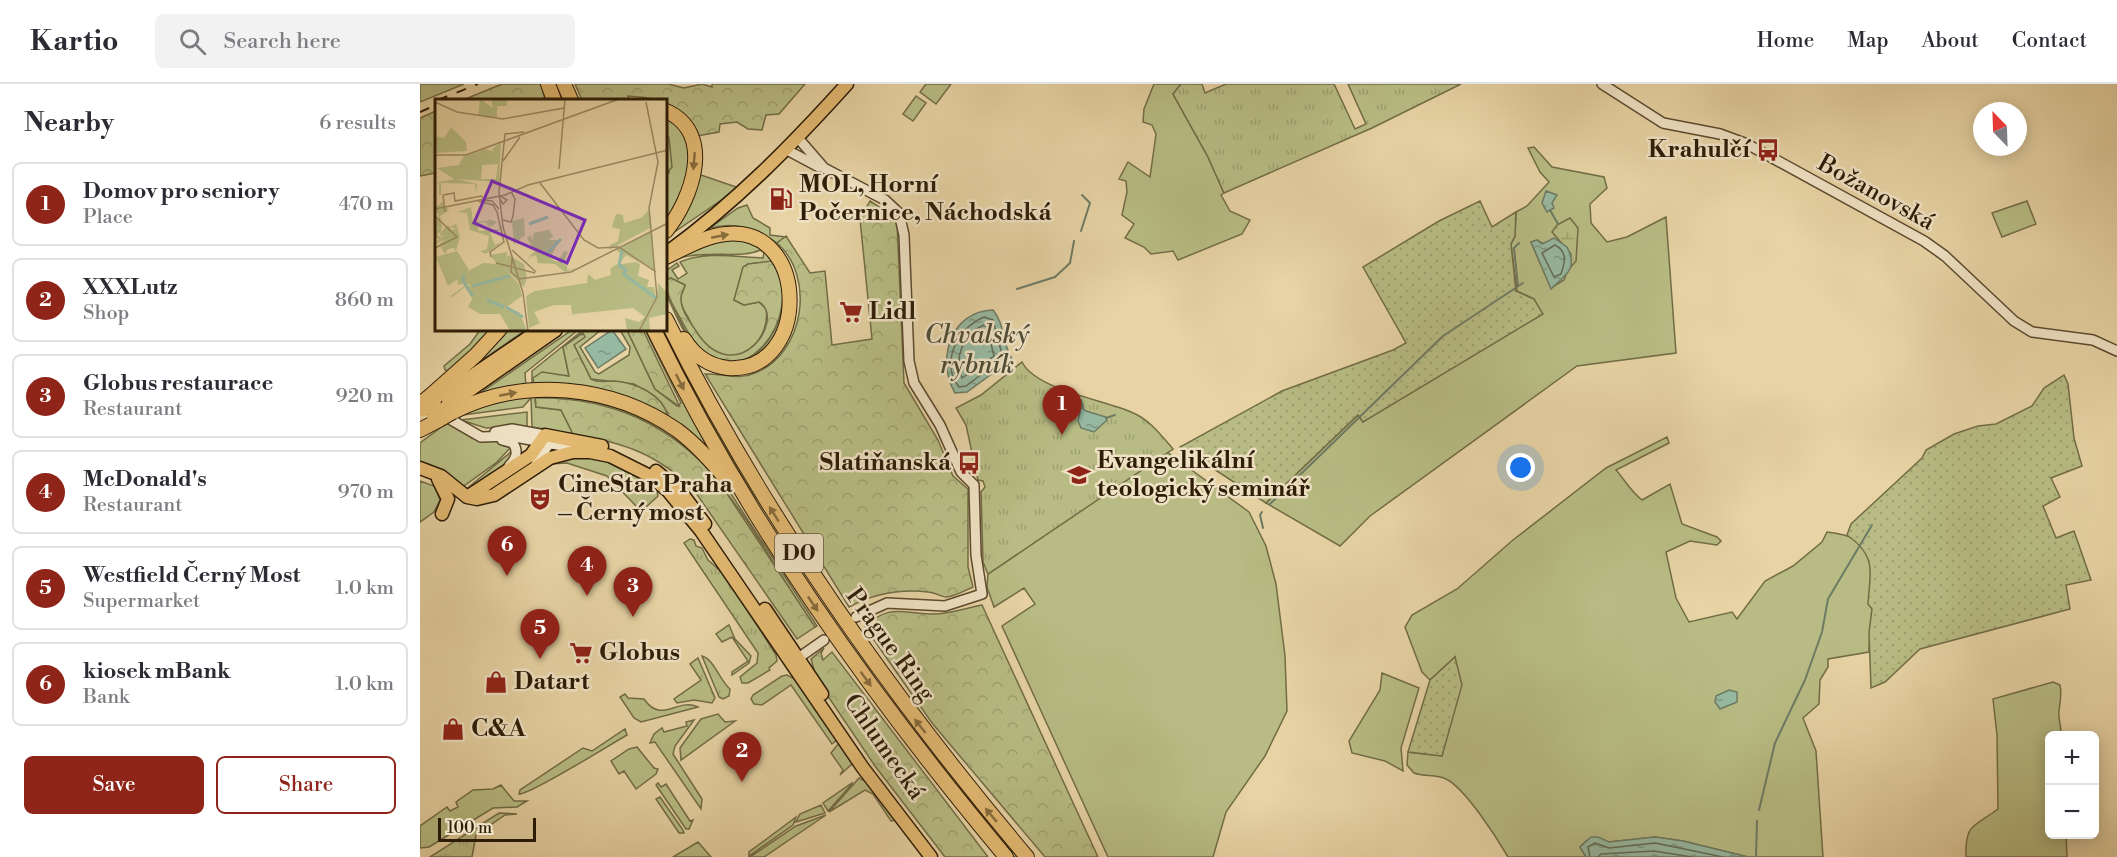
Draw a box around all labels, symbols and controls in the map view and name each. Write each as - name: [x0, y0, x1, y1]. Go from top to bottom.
- search box: [155, 14, 575, 68]
- text: Kartio: [30, 24, 119, 59]
- icon: search: [176, 25, 209, 58]
- text: Search here: [224, 28, 341, 55]
- text: Home: [1757, 28, 1814, 54]
- text: Map: [1847, 28, 1889, 54]
- text: About: [1922, 28, 1979, 54]
- text: Contact: [2012, 28, 2087, 54]
- inset map: [435, 99, 668, 332]
- north arrow: [1973, 102, 2027, 156]
- text: Nearby: [24, 107, 114, 139]
- text: 6 results: [319, 111, 396, 136]
- place label: Krahulčí: [1648, 135, 1751, 165]
- bus stop icon: Krahulčí: [1755, 137, 1781, 163]
- street label: Božanovská: [1811, 148, 1941, 238]
- one-way arrow: [689, 151, 699, 170]
- place label: MOL, Horní Počernice, Náchodská: [799, 170, 1052, 228]
- text: Domov pro seniory: [83, 178, 279, 205]
- fuel station icon: MOL, Horní Počernice, Náchodská: [768, 186, 794, 212]
- text: 1: [41, 192, 50, 217]
- text: 470 m: [338, 192, 394, 217]
- text: Place: [83, 205, 133, 230]
- one-way arrow: [711, 231, 730, 240]
- text: XXXLutz: [83, 274, 177, 301]
- text: 2: [39, 288, 52, 313]
- text: 860 m: [335, 288, 394, 313]
- place label: Lidl: [869, 297, 916, 327]
- supermarket icon: Lidl: [838, 299, 864, 325]
- text: Shop: [83, 301, 129, 326]
- water label: Chvalský rybník: [924, 319, 1031, 381]
- text: Globus restaurace: [83, 370, 273, 397]
- one-way arrow: [675, 374, 685, 391]
- text: 3: [39, 384, 52, 409]
- text: 920 m: [336, 384, 394, 409]
- pin: 1: [1042, 386, 1082, 435]
- one-way arrow: [499, 389, 518, 398]
- text: Restaurant: [83, 397, 182, 422]
- place label: Evangelikální teologický seminář: [1097, 446, 1310, 504]
- place label: Slatiňanská: [820, 448, 952, 478]
- bus stop icon: Slatiňanská: [956, 450, 982, 476]
- your location: [1506, 453, 1535, 482]
- school or university icon: Evangelikální teologický seminář: [1066, 462, 1092, 488]
- text: McDonald's: [83, 466, 207, 493]
- place label: CineStar Praha – Černý most: [558, 470, 733, 528]
- text: 4: [39, 480, 52, 505]
- text: 970 m: [337, 480, 394, 505]
- theatre icon: CineStar Praha – Černý most: [527, 486, 553, 512]
- text: Restaurant: [83, 493, 182, 518]
- one-way arrow: [769, 506, 780, 522]
- pin: 6: [488, 526, 526, 576]
- road number: D0: [775, 534, 823, 572]
- pin: 4: [568, 546, 606, 596]
- text: Westfield Černý Most: [83, 562, 300, 589]
- pin: 3: [614, 568, 652, 617]
- text: 5: [39, 576, 52, 601]
- text: 1.0 km: [335, 576, 394, 601]
- street label: Prague Ring: [839, 582, 942, 708]
- text: Supermarket: [83, 589, 200, 614]
- one-way arrow: [807, 596, 818, 612]
- pin: 5: [520, 610, 560, 659]
- place label: Globus: [599, 638, 680, 668]
- supermarket icon: Globus: [568, 640, 594, 666]
- text: kiosek mBank: [83, 658, 231, 685]
- place label: Datart: [514, 667, 590, 697]
- shop icon: Datart: [483, 669, 509, 695]
- one-way arrow: [860, 671, 872, 687]
- text: 6: [39, 672, 52, 697]
- text: 1.0 km: [335, 672, 394, 697]
- text: Bank: [83, 685, 130, 710]
- street label: Chlumecká: [837, 688, 932, 806]
- place label: C&A: [471, 714, 526, 744]
- shop icon: C&A: [440, 716, 466, 742]
- one-way arrow: [914, 718, 927, 734]
- map controls: [2045, 731, 2099, 839]
- button: +: [2045, 731, 2099, 785]
- pin: 2: [722, 732, 762, 782]
- button: Save: [24, 756, 204, 814]
- button: Share: [216, 756, 396, 814]
- button: −: [2045, 785, 2099, 839]
- one-way arrow: [985, 807, 998, 823]
- scale bar: [438, 815, 536, 842]
- text: 100 m: [447, 818, 492, 838]

